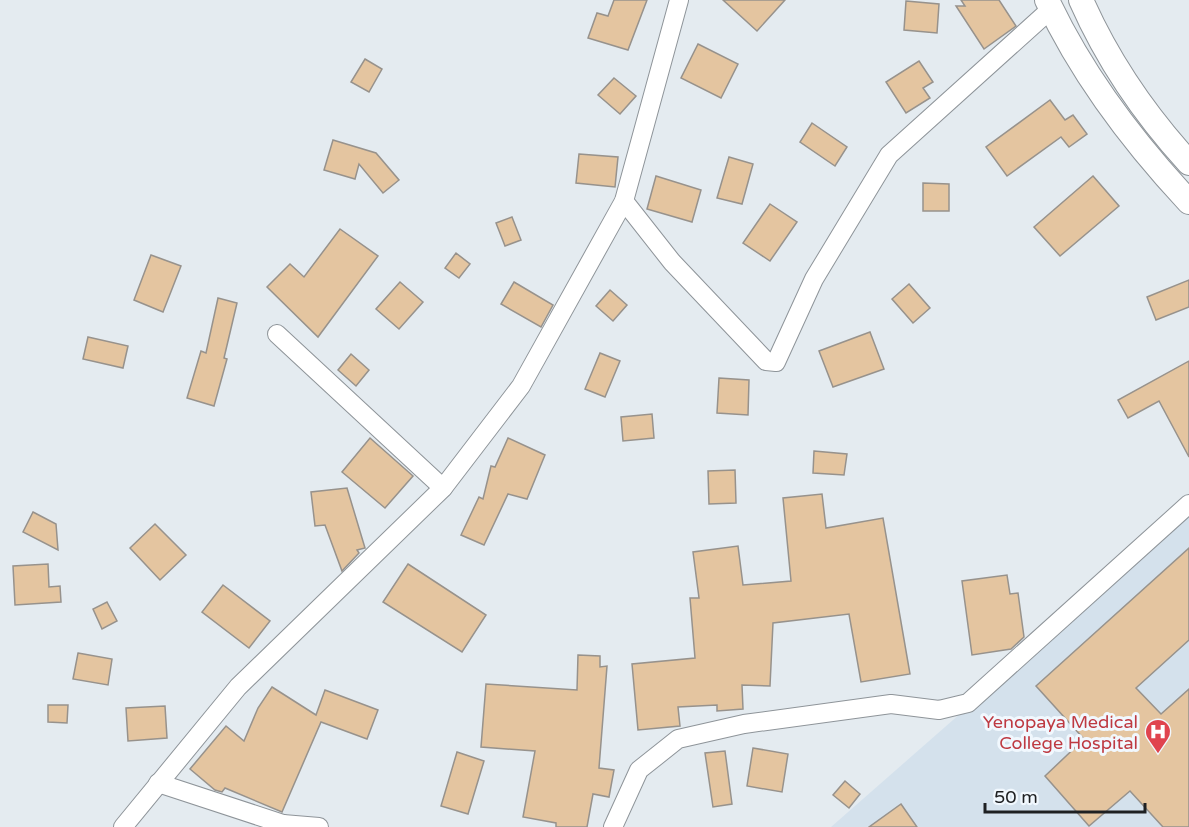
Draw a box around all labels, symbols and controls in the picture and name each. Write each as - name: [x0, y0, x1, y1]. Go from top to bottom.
- place label: Yenopaya Medical College Hospital: [983, 711, 1138, 754]
- hospital icon: Yenopaya Medical College Hospital: [1143, 717, 1173, 755]
- scale bar: [985, 776, 1146, 814]
- text: 50 m: [994, 786, 1038, 808]

